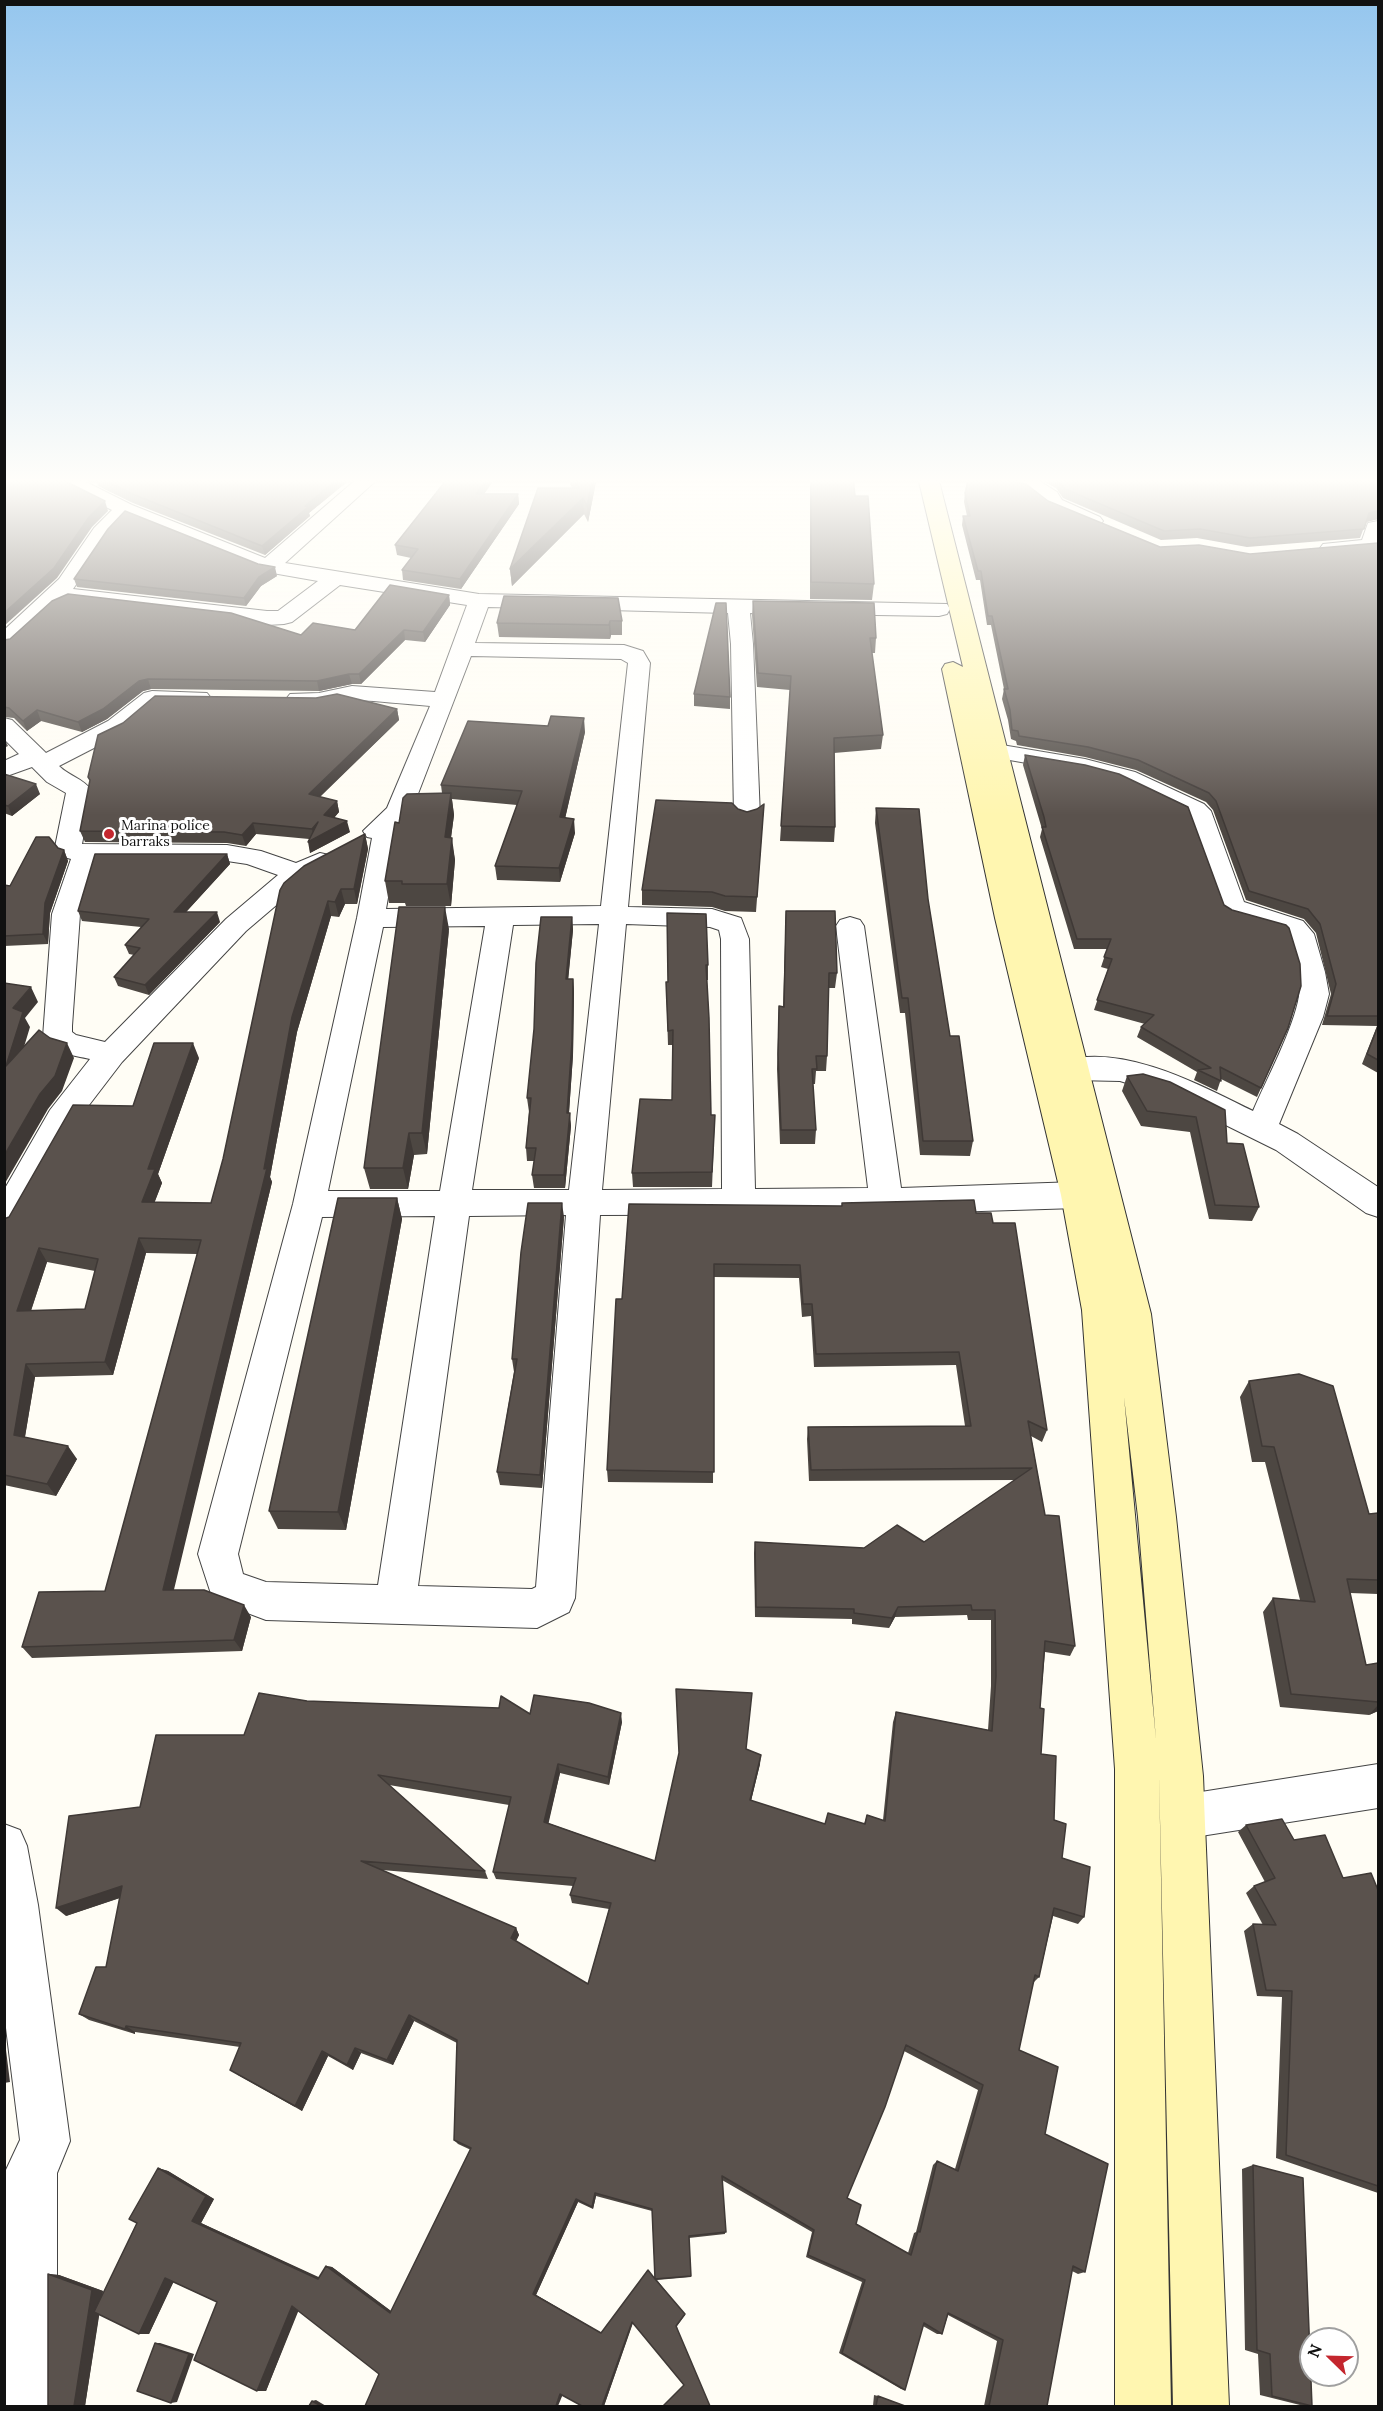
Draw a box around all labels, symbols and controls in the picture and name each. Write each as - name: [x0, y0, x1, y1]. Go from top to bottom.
- place label: Marina police barraks: [121, 818, 210, 850]
- marker: Marina police barraks: [102, 827, 116, 841]
- north arrow: [1299, 2327, 1359, 2387]
- text: N: [1303, 2341, 1326, 2360]

